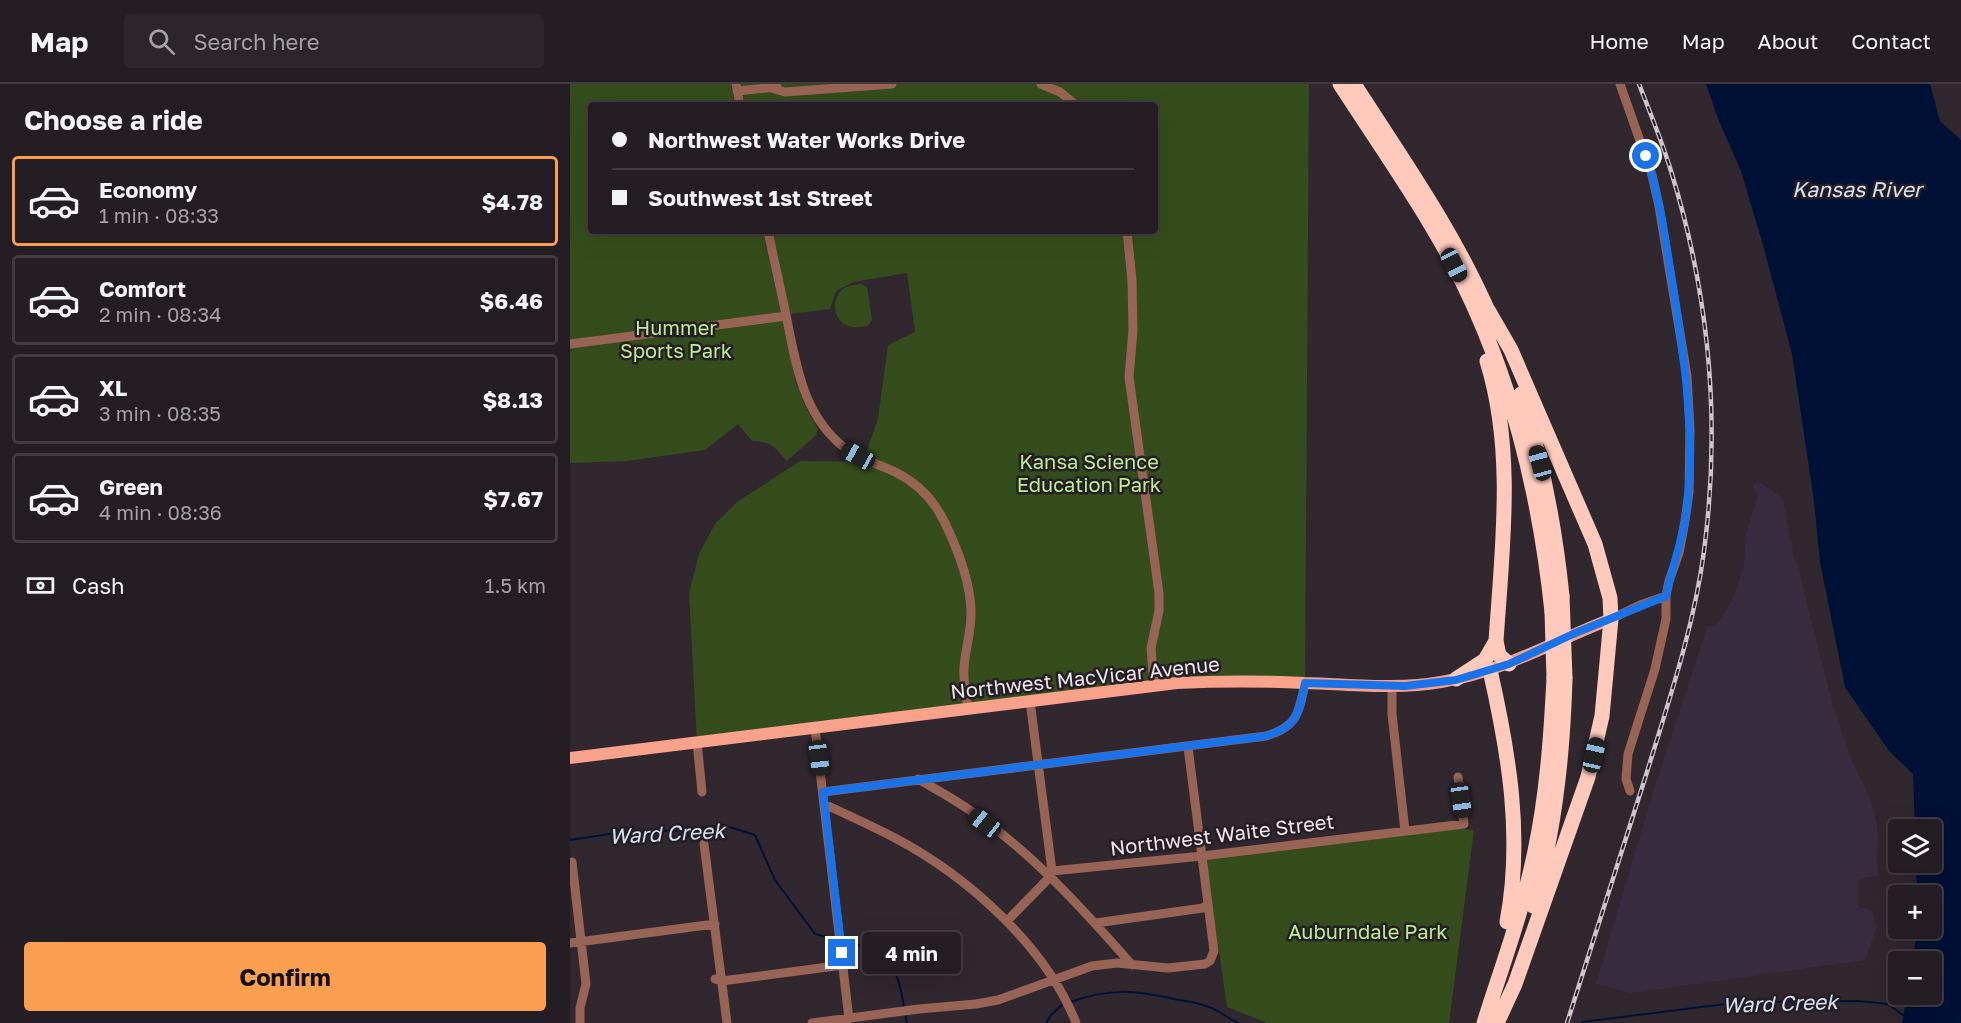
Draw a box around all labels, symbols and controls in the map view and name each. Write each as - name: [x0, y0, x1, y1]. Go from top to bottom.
- search box: [124, 14, 544, 68]
- text: Map: [30, 25, 88, 58]
- icon: search: [145, 25, 178, 58]
- text: Search here: [193, 28, 319, 55]
- text: Home: [1589, 28, 1649, 54]
- text: Map: [1682, 28, 1725, 54]
- text: About: [1758, 28, 1818, 54]
- text: Contact: [1851, 28, 1931, 54]
- text: Choose a ride: [24, 104, 203, 136]
- text: Northwest Water Works Drive: [648, 126, 965, 153]
- route start: [1632, 142, 1659, 169]
- icon: car: [27, 174, 81, 228]
- text: Economy: [99, 176, 197, 203]
- water label: Kansas River: [1792, 176, 1925, 202]
- text: Southwest 1st Street: [648, 184, 873, 211]
- text: $4.78: [481, 188, 543, 215]
- text: 1 min · 08:33: [99, 203, 219, 227]
- car: [1438, 245, 1470, 285]
- icon: car: [27, 273, 81, 327]
- text: Comfort: [99, 275, 186, 302]
- text: $6.46: [480, 287, 543, 314]
- text: 2 min · 08:34: [99, 302, 221, 326]
- park label: Hummer Sports Park: [620, 315, 732, 362]
- icon: car: [27, 372, 81, 426]
- text: XL: [99, 374, 127, 401]
- text: $8.13: [482, 386, 543, 413]
- text: 3 min · 08:35: [99, 401, 221, 425]
- car: [838, 439, 878, 473]
- car: [1527, 443, 1553, 483]
- park label: Kansa Science Education Park: [1017, 449, 1161, 496]
- icon: car: [27, 471, 81, 525]
- text: Green: [99, 473, 163, 500]
- text: $7.67: [483, 485, 543, 512]
- text: 4 min · 08:36: [99, 500, 222, 524]
- icon: cash: [24, 569, 57, 602]
- text: Cash: [72, 572, 125, 599]
- text: 1.5 km: [485, 573, 546, 597]
- street label: Northwest MacVicar Avenue: [949, 651, 1221, 703]
- car: [1581, 735, 1607, 775]
- car: [808, 739, 830, 777]
- car: [1450, 781, 1472, 819]
- car: [965, 805, 1005, 841]
- street label: Northwest Waite Street: [1109, 808, 1335, 860]
- water label: Ward Creek: [608, 817, 728, 849]
- map controls: [1888, 819, 1942, 1005]
- button: layers: [1888, 819, 1942, 873]
- button: +: [1888, 885, 1942, 939]
- park label: Auburndale Park: [1288, 919, 1448, 943]
- callout: 4 min: [863, 932, 962, 974]
- route end: [828, 939, 855, 966]
- text: 4 min: [885, 941, 938, 965]
- button: Confirm: [24, 942, 546, 1011]
- button: −: [1888, 951, 1942, 1005]
- water label: Ward Creek: [1722, 988, 1840, 1018]

